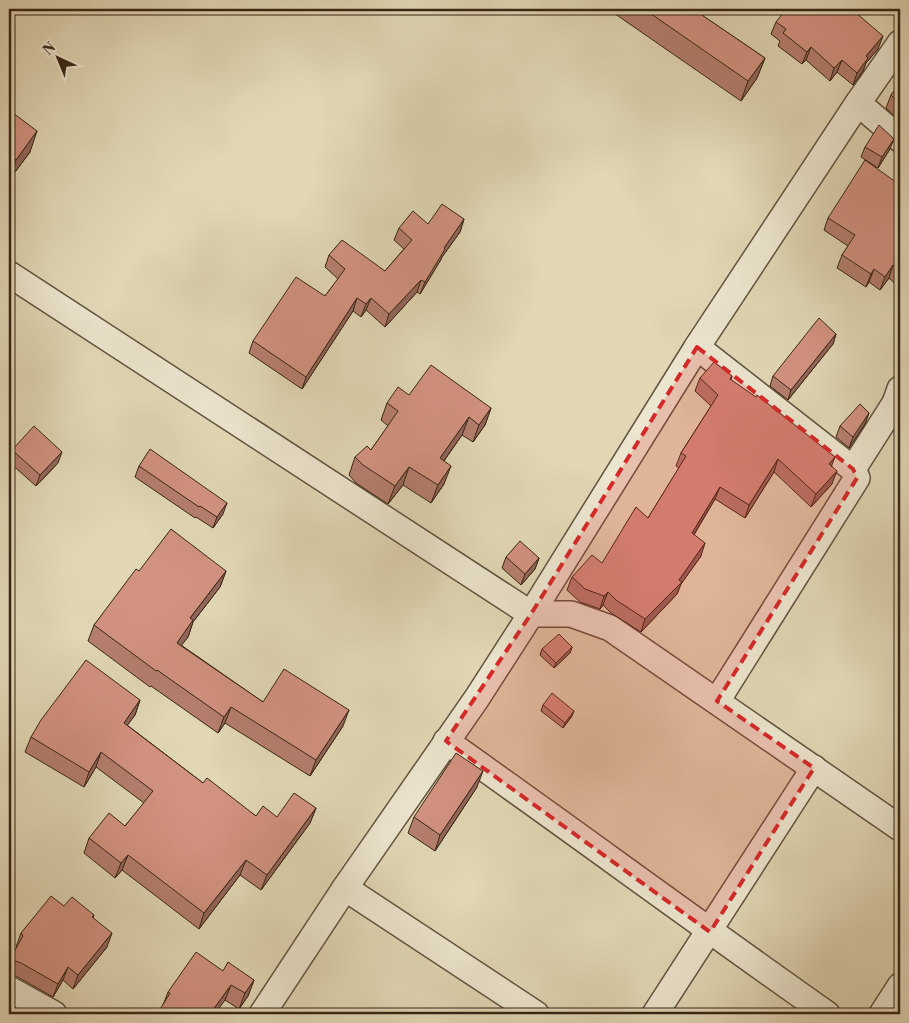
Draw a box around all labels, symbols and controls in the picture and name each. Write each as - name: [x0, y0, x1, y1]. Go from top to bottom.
- north arrow: [32, 32, 82, 82]
- text: N: [39, 39, 60, 60]

